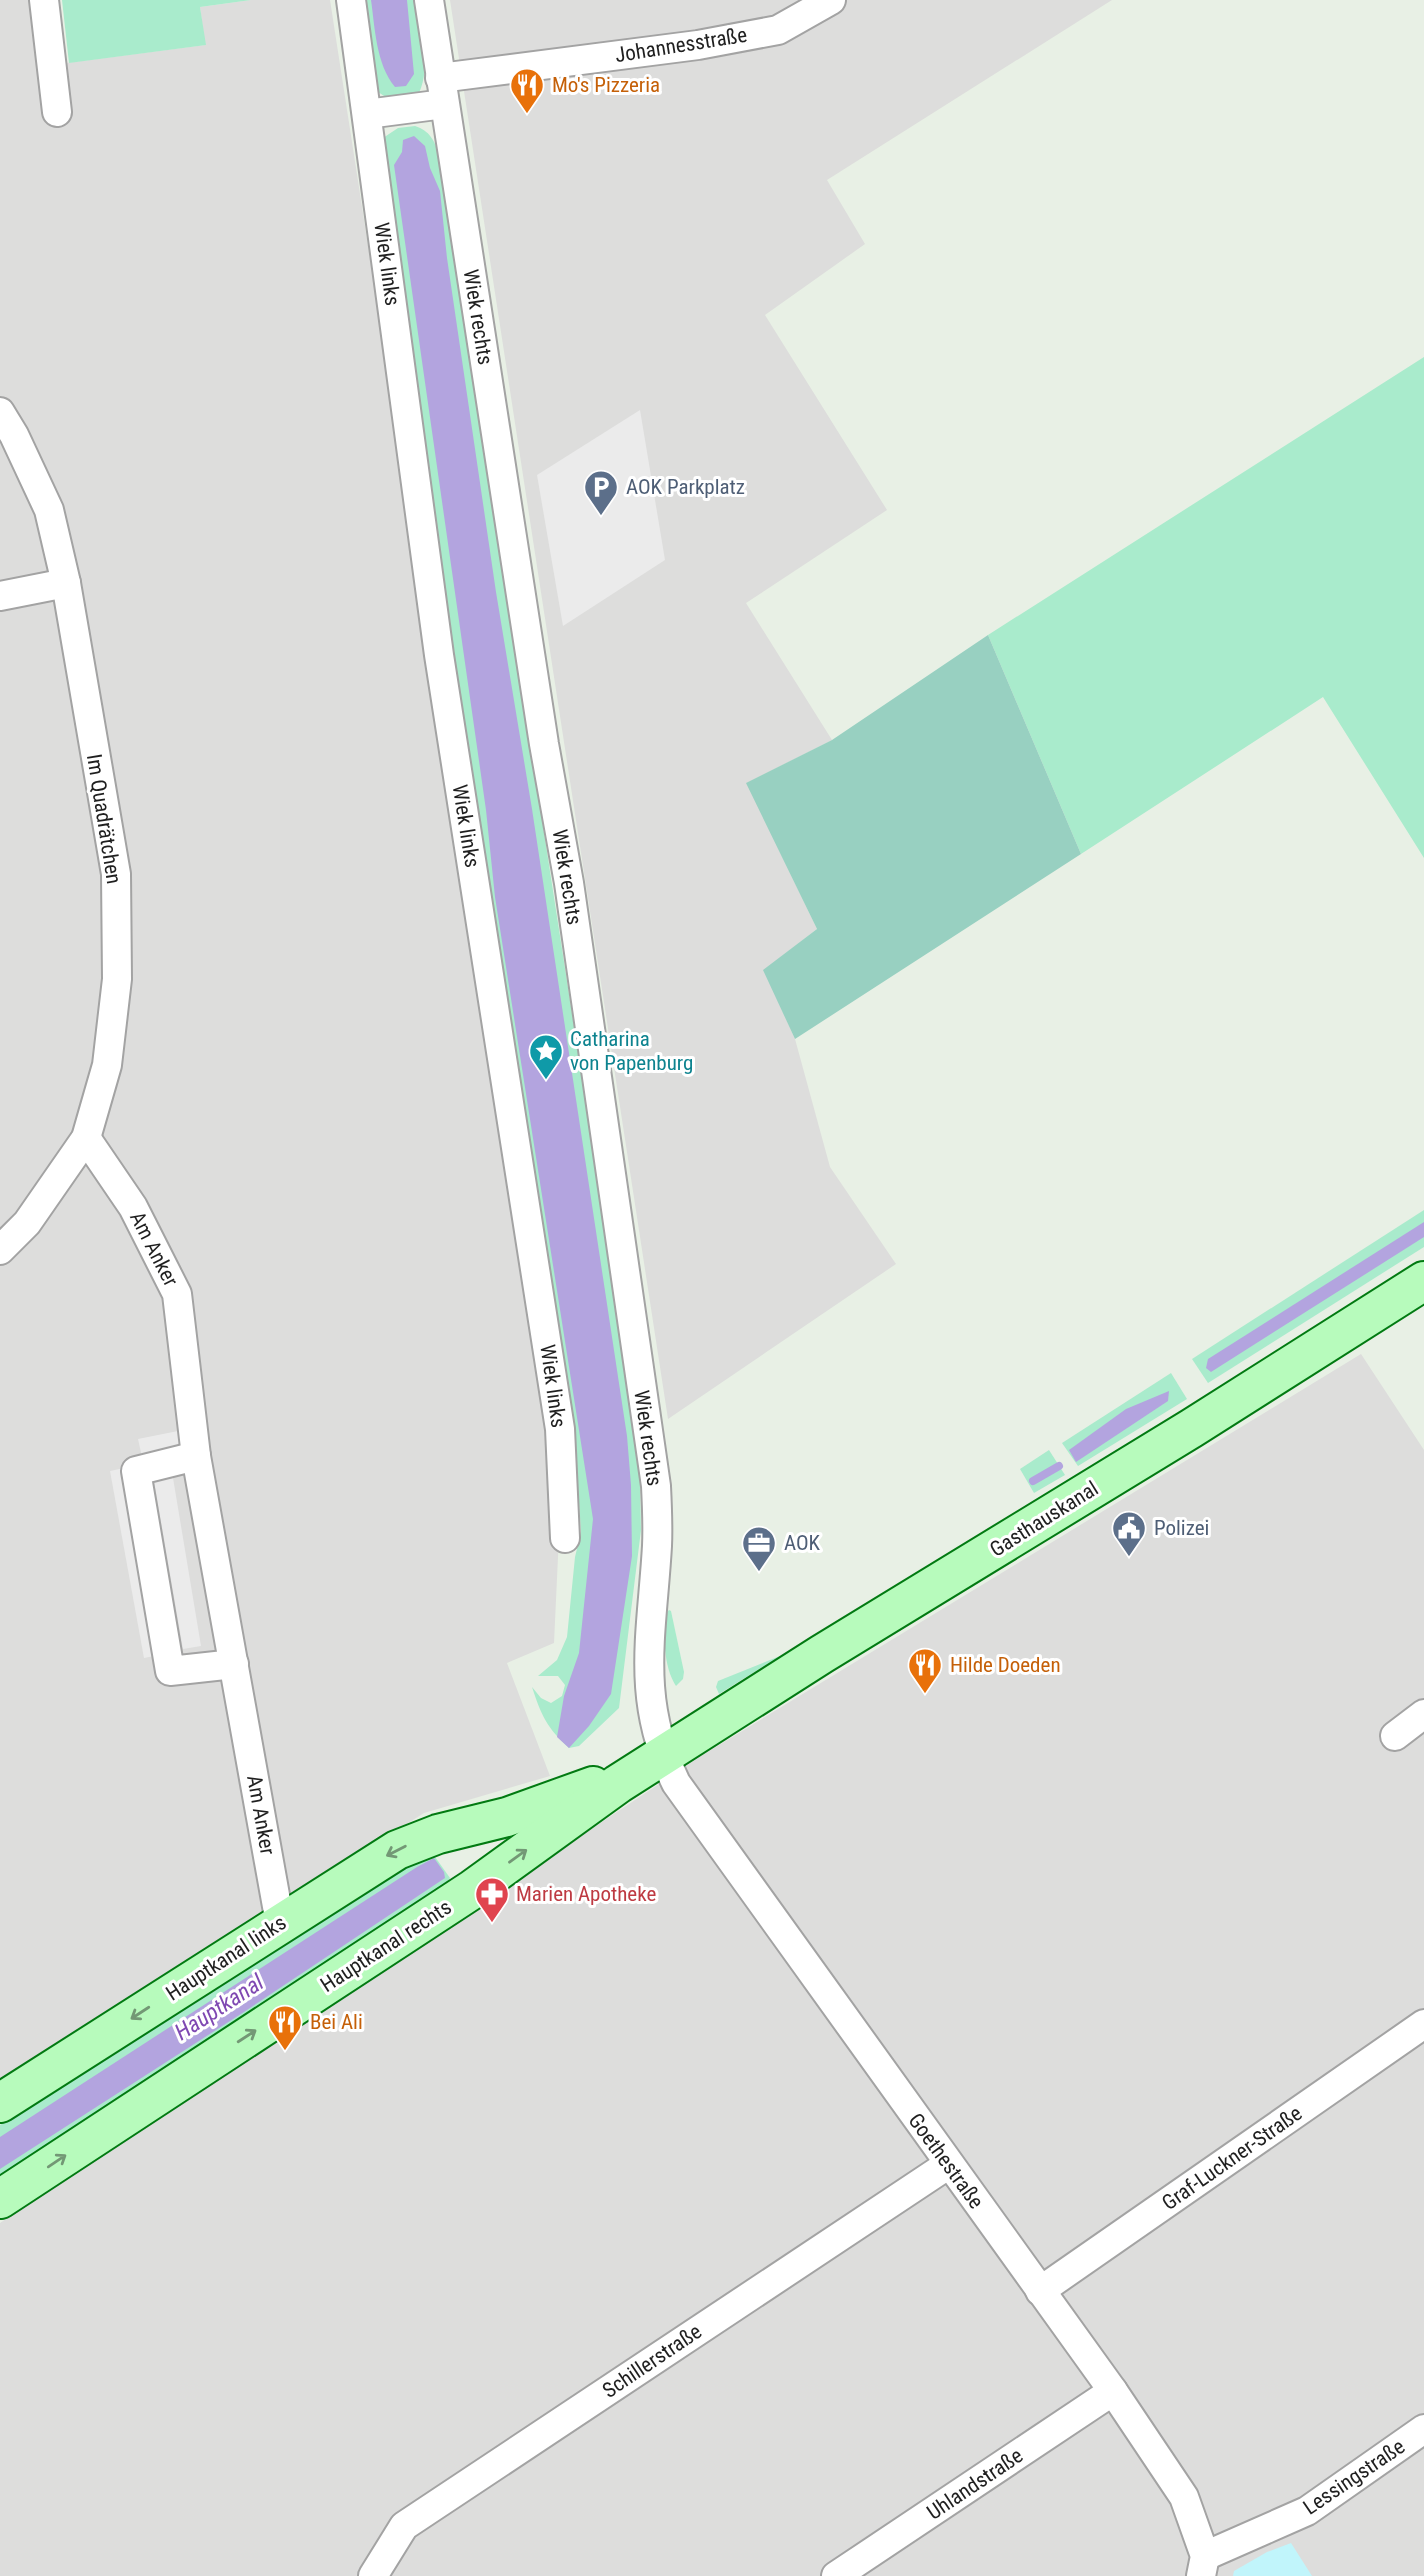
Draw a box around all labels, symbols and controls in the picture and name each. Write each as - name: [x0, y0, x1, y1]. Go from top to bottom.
- street label: Johannesstraße: [613, 23, 749, 67]
- restaurant icon: Mo's Pizzeria: [508, 66, 546, 115]
- place label: Mo's Pizzeria: [552, 73, 660, 97]
- street label: Wiek links: [369, 221, 405, 307]
- street label: Wiek rechts: [459, 267, 497, 367]
- parking icon: AOK Parkplatz: [582, 468, 620, 517]
- place label: AOK Parkplatz: [626, 475, 745, 499]
- street label: Im Quadrätchen: [82, 752, 126, 886]
- street label: Wiek links: [448, 783, 484, 869]
- street label: Wiek rechts: [548, 827, 586, 927]
- place label: Catharina von Papenburg: [570, 1027, 693, 1075]
- place icon: Catharina von Papenburg: [527, 1032, 565, 1081]
- street label: Am Anker: [125, 1208, 183, 1290]
- street label: Wiek links: [535, 1343, 571, 1429]
- street label: Wiek rechts: [629, 1388, 667, 1488]
- street label: Gasthauskanal: [986, 1476, 1102, 1562]
- public building icon: Polizei: [1110, 1509, 1148, 1558]
- place label: Polizei: [1154, 1516, 1209, 1540]
- office icon: AOK: [740, 1524, 778, 1573]
- place label: AOK: [784, 1531, 821, 1555]
- restaurant icon: Hilde Doeden: [906, 1646, 944, 1695]
- place label: Hilde Doeden: [950, 1653, 1061, 1677]
- street label: Am Anker: [242, 1773, 280, 1857]
- one-way arrow: [386, 1845, 407, 1859]
- one-way arrow: [508, 1849, 527, 1864]
- pharmacy icon: Marien Apotheke: [473, 1875, 511, 1924]
- place label: Marien Apotheke: [516, 1882, 656, 1906]
- street label: Hauptkanal rechts: [316, 1895, 456, 1997]
- street label: Hauptkanal links: [161, 1910, 291, 2006]
- water label: Hauptkanal: [169, 1968, 269, 2046]
- restaurant icon: Bei Ali: [266, 2003, 304, 2052]
- one-way arrow: [131, 2007, 151, 2021]
- place label: Bei Ali: [310, 2010, 363, 2034]
- one-way arrow: [237, 2029, 256, 2044]
- street label: Graf-Luckner-Straße: [1158, 2101, 1306, 2215]
- street label: Goethestraße: [903, 2109, 989, 2213]
- one-way arrow: [47, 2154, 66, 2168]
- street label: Schillerstraße: [598, 2319, 706, 2403]
- street label: Lessingstraße: [1299, 2434, 1409, 2520]
- street label: Uhlandstraße: [923, 2443, 1027, 2525]

